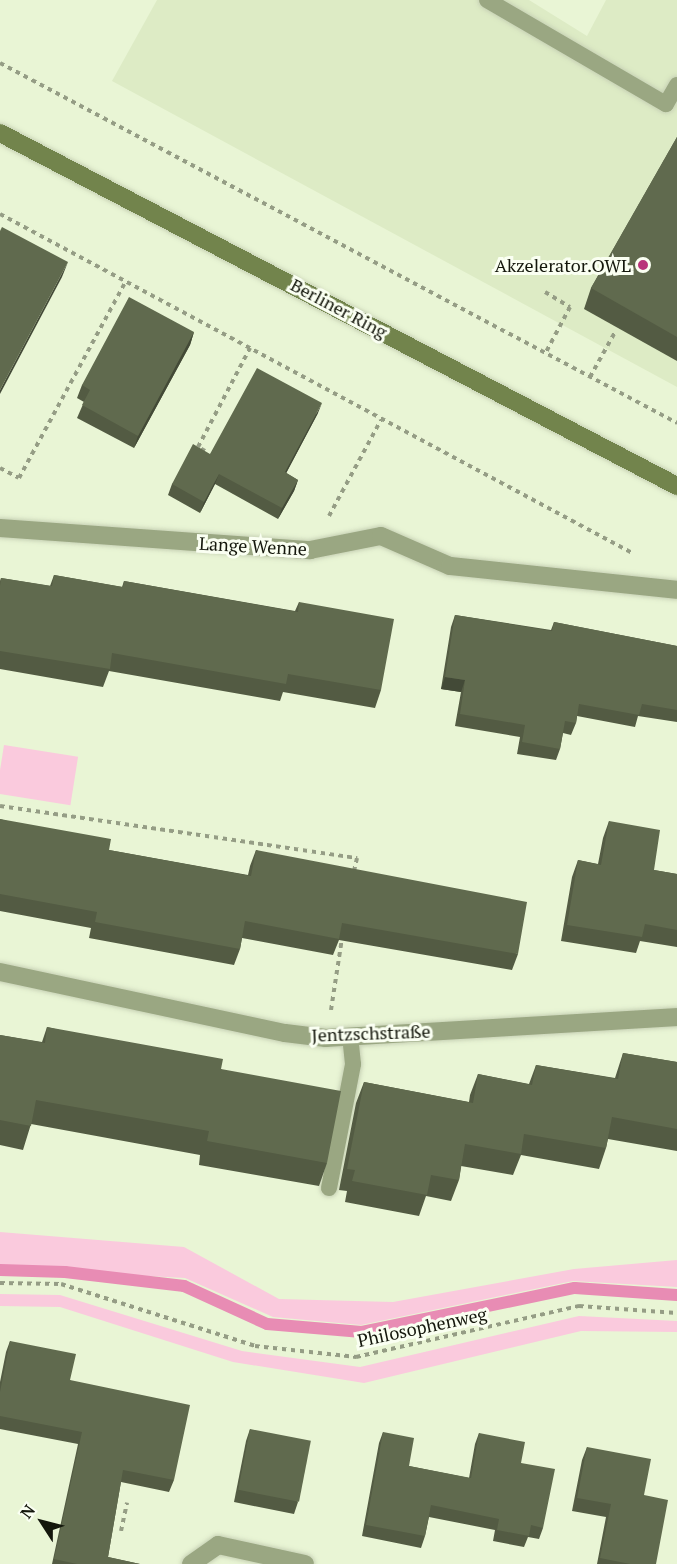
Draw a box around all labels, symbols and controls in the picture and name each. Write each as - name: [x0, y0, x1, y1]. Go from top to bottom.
- place label: Akzelerator.OWL: [495, 254, 631, 276]
- marker: Akzelerator.OWL: [636, 258, 650, 272]
- street label: Berliner Ring: [287, 274, 391, 342]
- street label: Lange Wenne: [199, 532, 307, 560]
- street label: Jentzschstraße: [311, 1020, 431, 1046]
- street label: Philosophenweg: [355, 1303, 489, 1351]
- north arrow: [12, 1492, 72, 1552]
- text: N: [15, 1500, 40, 1523]

